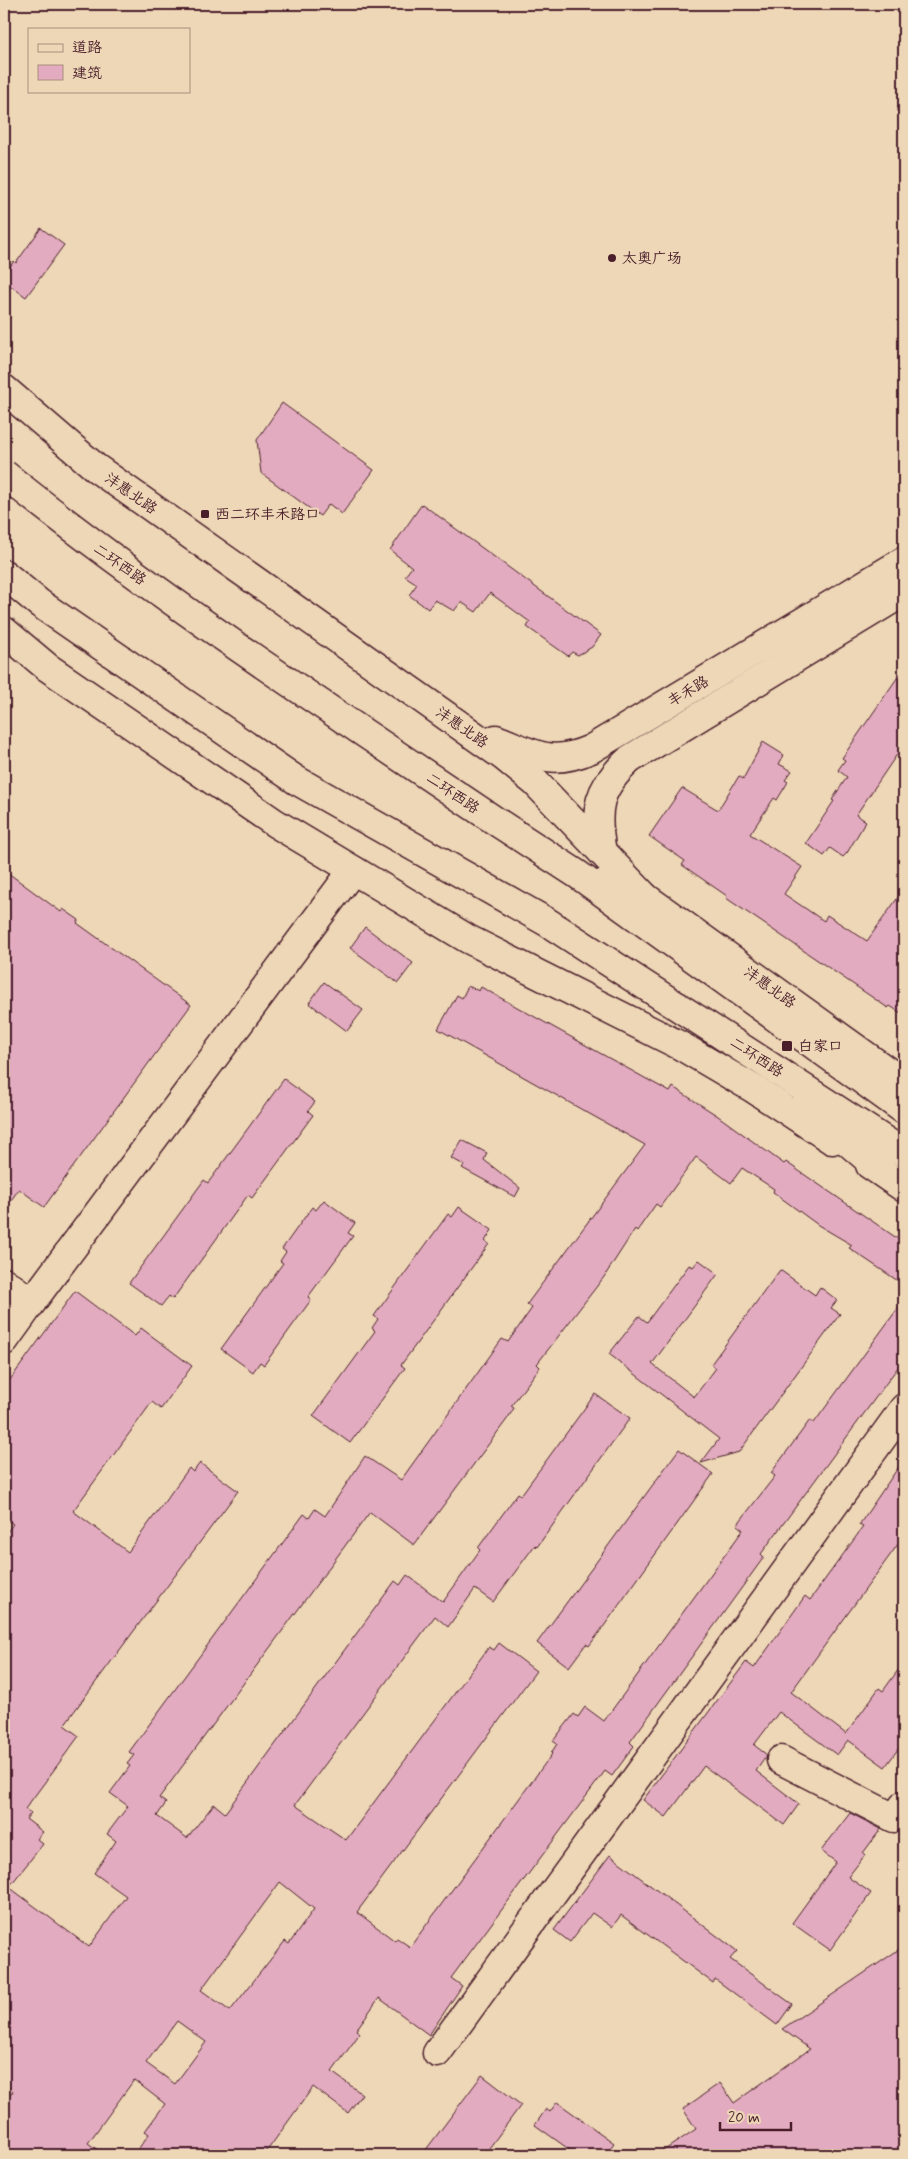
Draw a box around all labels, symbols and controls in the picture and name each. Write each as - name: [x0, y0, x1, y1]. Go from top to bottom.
- legend: [28, 28, 190, 92]
- text: 道路: [72, 38, 102, 58]
- text: 建筑: [72, 64, 102, 84]
- place label: 太奥广场: [622, 249, 682, 269]
- marker: 太奥广场: [606, 252, 618, 264]
- street label: 沣惠北路: [100, 468, 161, 519]
- place label: 西二环丰禾路口: [215, 505, 320, 525]
- marker: 西二环丰禾路口: [199, 508, 211, 520]
- street label: 二环西路: [89, 539, 150, 590]
- street label: 丰禾路: [664, 672, 713, 712]
- street label: 沣惠北路: [431, 702, 492, 753]
- street label: 二环西路: [422, 769, 483, 819]
- street label: 沣惠北路: [739, 962, 800, 1014]
- street label: 二环西路: [726, 1033, 787, 1083]
- place label: 白家口: [798, 1037, 843, 1057]
- marker: 白家口: [780, 1039, 794, 1053]
- scale bar: [720, 2099, 792, 2131]
- text: 20 m: [728, 2108, 760, 2128]

